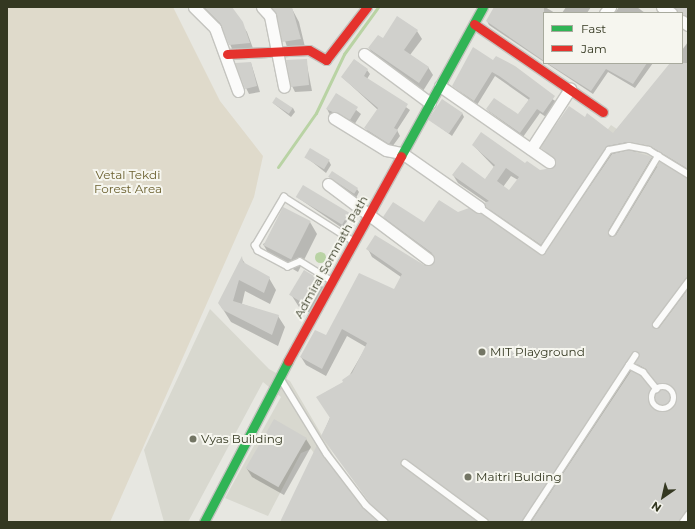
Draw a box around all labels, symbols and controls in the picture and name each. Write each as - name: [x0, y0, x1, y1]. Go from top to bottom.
- legend: [543, 12, 683, 64]
- text: Fast: [581, 21, 606, 36]
- text: Jam: [581, 41, 607, 56]
- park label: Vetal Tekdi Forest Area: [94, 168, 162, 196]
- street label: Admiral Somnath Path: [291, 193, 371, 321]
- place label: MIT Playground: [490, 345, 585, 359]
- marker: MIT Playground: [477, 347, 487, 357]
- place label: Vyas Building: [201, 432, 283, 446]
- marker: Vyas Building: [188, 434, 198, 444]
- place label: Maitri Bulding: [476, 470, 562, 484]
- marker: Maitri Bulding: [463, 472, 473, 482]
- north arrow: [643, 477, 683, 517]
- text: N: [649, 499, 664, 515]

